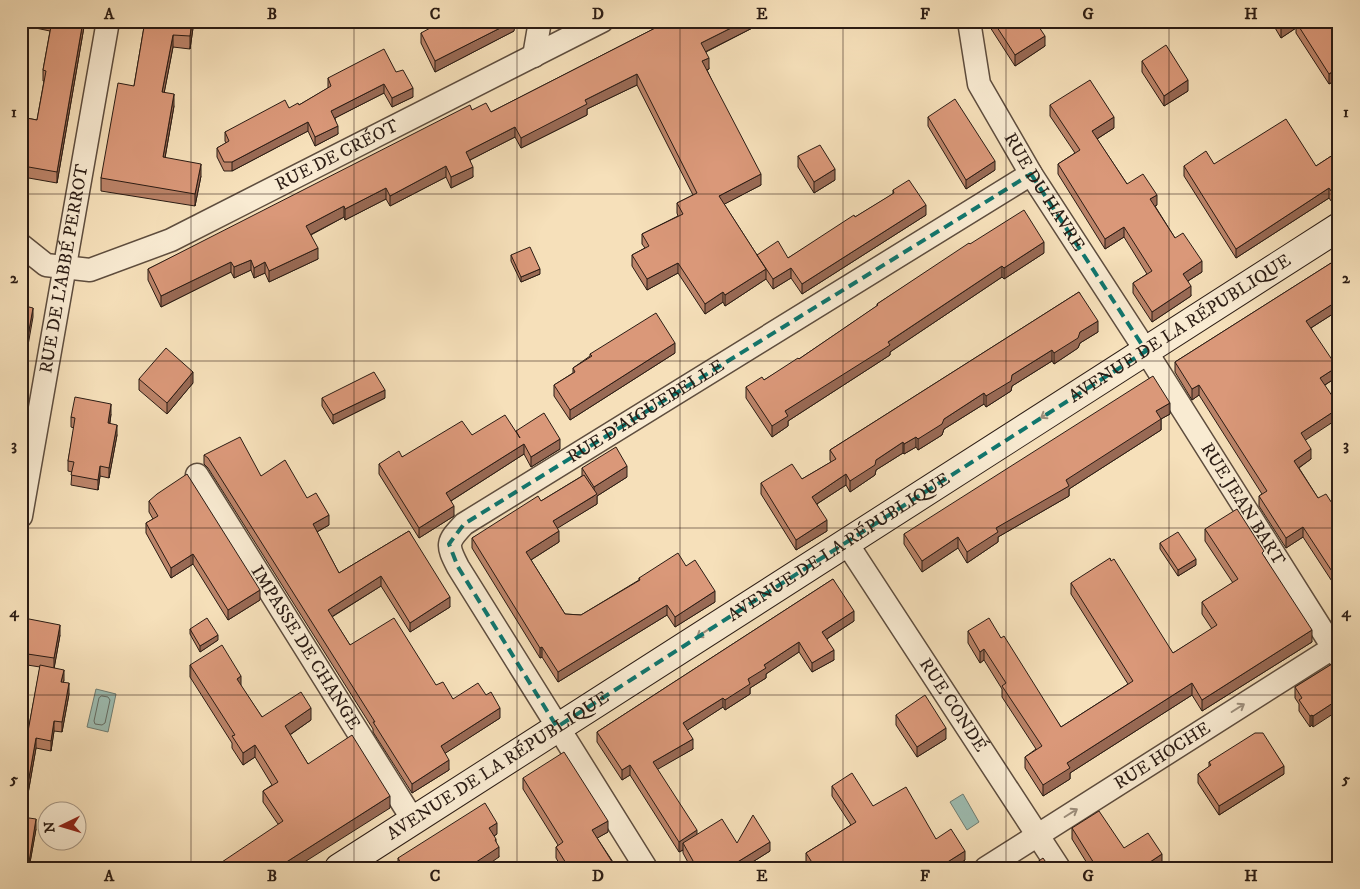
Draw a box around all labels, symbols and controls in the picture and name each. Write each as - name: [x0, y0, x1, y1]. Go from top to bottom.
- text: A: [103, 4, 115, 24]
- text: B: [267, 4, 277, 24]
- text: C: [430, 4, 440, 24]
- text: D: [592, 4, 604, 24]
- text: E: [756, 4, 768, 24]
- text: F: [920, 4, 930, 24]
- text: G: [1082, 4, 1094, 24]
- text: H: [1244, 4, 1258, 24]
- text: 1: [11, 102, 17, 122]
- text: 1: [1343, 102, 1349, 122]
- street label: RUE DE CRÉOT: [272, 115, 403, 196]
- street label: RUE DU HAVRE: [999, 129, 1089, 256]
- street label: RUE DE L'ABBÉ PERROT: [35, 162, 94, 375]
- street label: AVENUE DE LA RÉPUBLIQUE: [1065, 249, 1295, 408]
- text: 2: [10, 268, 19, 288]
- text: 2: [1342, 268, 1351, 288]
- street label: RUE D'AIGUEBELLE: [563, 355, 729, 468]
- one-way arrow: [1040, 409, 1054, 419]
- text: 3: [11, 435, 17, 455]
- text: 3: [1343, 435, 1349, 455]
- street label: RUE JEAN BART: [1196, 439, 1290, 570]
- street label: AVENUE DE LA RÉPUBLIQUE: [724, 468, 954, 627]
- street label: IMPASSE DE CHANGE: [246, 562, 365, 734]
- text: 4: [8, 602, 19, 622]
- text: 4: [1340, 602, 1351, 622]
- one-way arrow: [697, 628, 711, 638]
- street label: RUE CONDÉ: [914, 654, 991, 756]
- street label: AVENUE DE LA RÉPUBLIQUE: [383, 687, 613, 845]
- one-way arrow: [1231, 702, 1245, 713]
- street label: RUE HOCHE: [1110, 717, 1215, 795]
- text: 5: [9, 769, 18, 789]
- text: 5: [1341, 769, 1350, 789]
- north arrow: [38, 802, 88, 852]
- one-way arrow: [1064, 808, 1078, 818]
- text: N: [41, 820, 60, 834]
- text: A: [103, 866, 115, 886]
- text: B: [267, 866, 277, 886]
- text: C: [430, 866, 440, 886]
- text: D: [592, 866, 604, 886]
- text: E: [756, 866, 768, 886]
- text: F: [920, 866, 930, 886]
- text: G: [1082, 866, 1094, 886]
- text: H: [1244, 866, 1258, 886]

